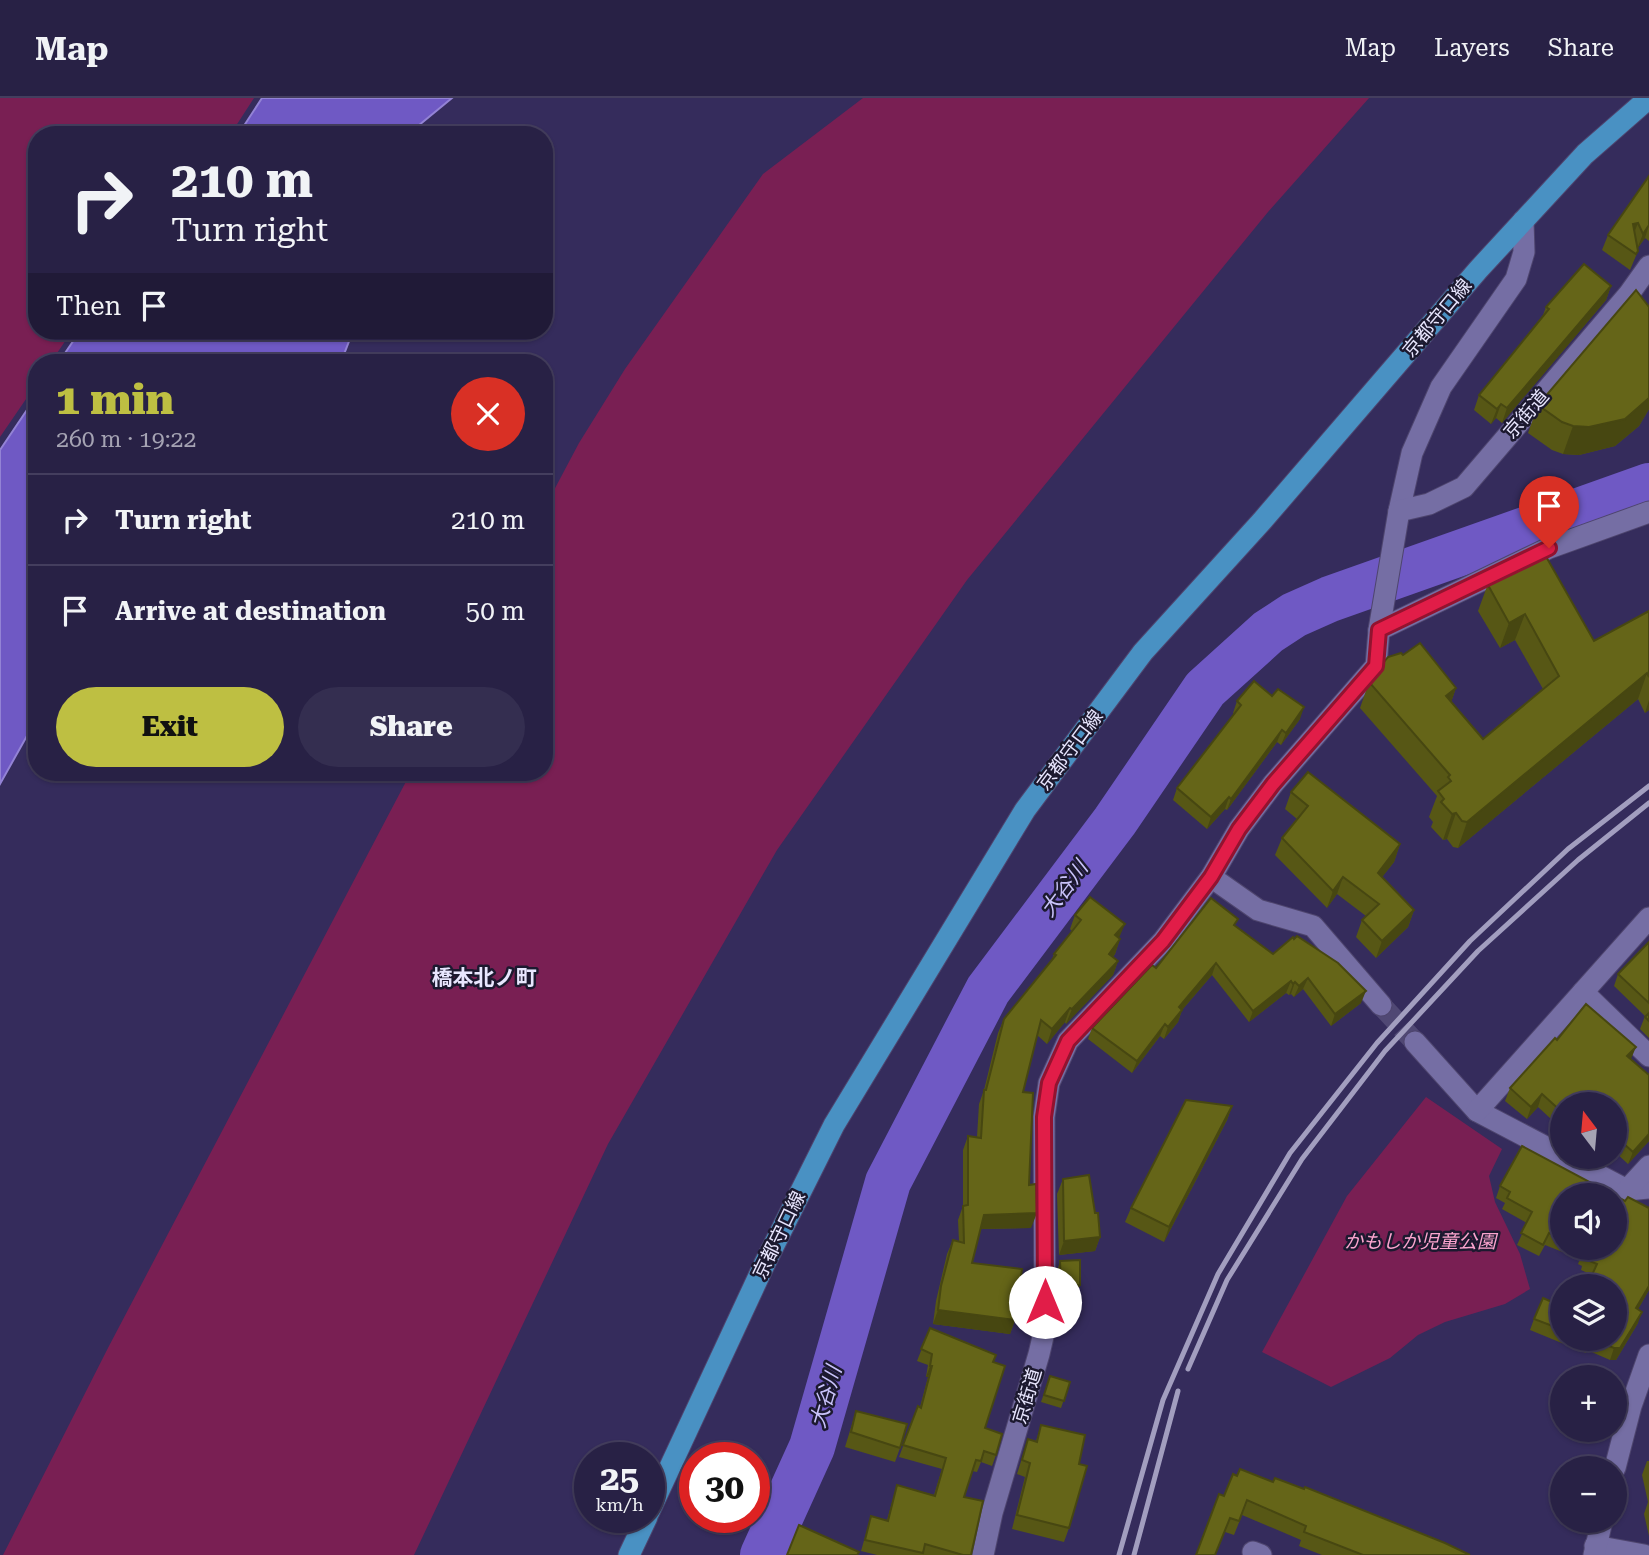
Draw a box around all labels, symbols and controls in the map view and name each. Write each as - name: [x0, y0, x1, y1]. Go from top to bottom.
- text: Map: [35, 29, 109, 68]
- text: Map: [1345, 34, 1396, 62]
- text: Layers: [1434, 34, 1510, 62]
- text: Share: [1548, 34, 1614, 62]
- text: 210 m: [171, 152, 313, 209]
- icon: right: [56, 154, 147, 245]
- text: Turn right: [171, 211, 328, 249]
- street label: 京都守口線: [1398, 274, 1476, 362]
- icon: arrive: [135, 287, 173, 325]
- text: Then: [56, 291, 121, 321]
- text: 1 min: [56, 375, 174, 424]
- button: close: [451, 377, 525, 451]
- street label: 京街道: [1499, 385, 1553, 443]
- text: 260 m · 19:22: [56, 426, 196, 453]
- pin: [1519, 476, 1579, 548]
- icon: arrive: [1530, 487, 1568, 525]
- icon: right: [56, 501, 94, 539]
- text: Turn right: [115, 505, 251, 535]
- text: 210 m: [451, 505, 525, 535]
- icon: arrive: [56, 592, 94, 630]
- text: Arrive at destination: [115, 596, 386, 626]
- text: 50 m: [466, 596, 525, 626]
- button: Exit: [56, 687, 284, 767]
- button: Share: [298, 687, 525, 767]
- street label: 京都守口線: [1032, 705, 1108, 795]
- water label: 大谷川: [1035, 855, 1094, 921]
- district label: 橋本北ノ町: [432, 966, 537, 990]
- north arrow: [1550, 1092, 1628, 1169]
- map controls: [1550, 1092, 1627, 1533]
- button: sound: [1550, 1183, 1627, 1260]
- street label: 京都守口線: [748, 1187, 810, 1283]
- park label: かもしか児童公園: [1344, 1230, 1499, 1253]
- position arrow: [1008, 1265, 1082, 1339]
- button: layers: [1550, 1274, 1627, 1351]
- water label: 大谷川: [806, 1361, 847, 1431]
- street label: 京街道: [1008, 1365, 1046, 1427]
- button: +: [1550, 1365, 1627, 1442]
- speed limit sign: 30: [679, 1442, 770, 1533]
- button: −: [1550, 1456, 1627, 1533]
- text: 25: [600, 1458, 639, 1499]
- text: km/h: [595, 1494, 644, 1515]

